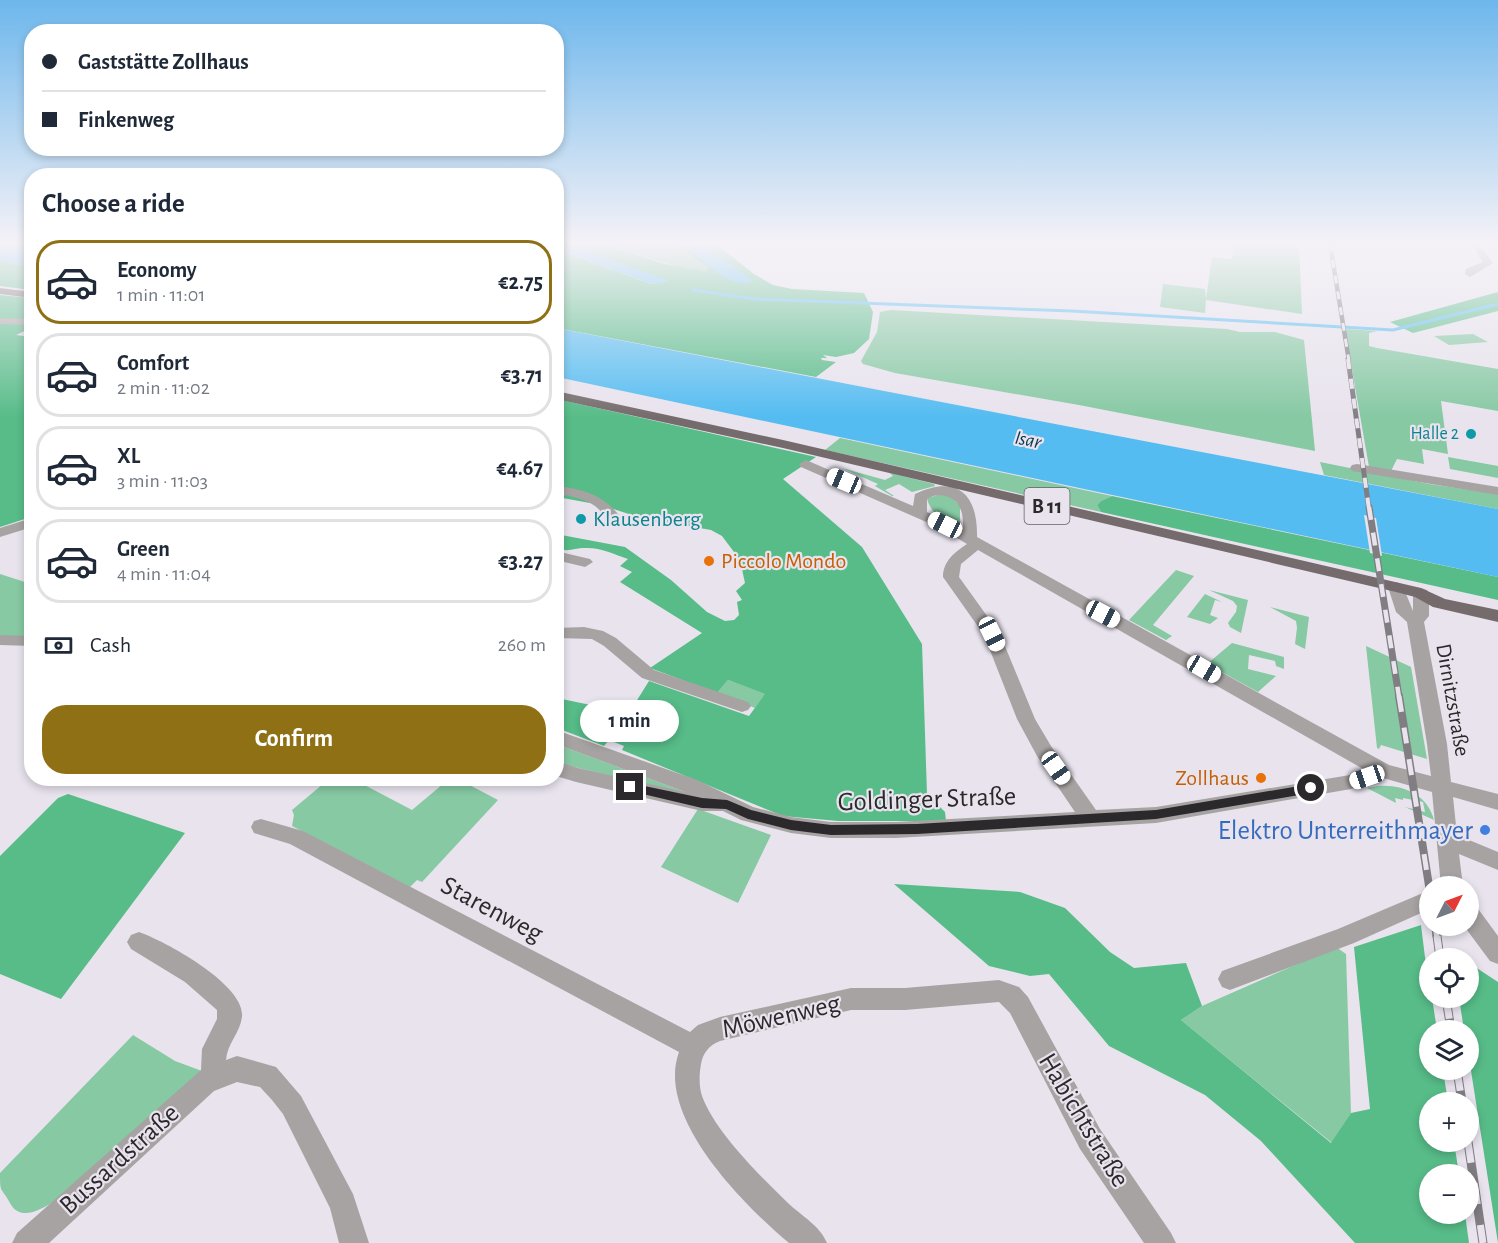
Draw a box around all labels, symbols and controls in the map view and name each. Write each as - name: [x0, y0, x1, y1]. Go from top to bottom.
- text: Gaststätte Zollhaus: [78, 51, 249, 73]
- text: Finkenweg: [78, 109, 174, 131]
- text: Choose a ride: [42, 190, 185, 217]
- icon: car: [45, 255, 99, 309]
- text: Economy: [117, 259, 197, 281]
- text: €2.75: [498, 271, 543, 293]
- text: 1 min · 11:01: [117, 285, 205, 305]
- icon: car: [45, 348, 99, 402]
- text: Comfort: [117, 352, 189, 374]
- text: €3.71: [501, 364, 543, 386]
- text: 2 min · 11:02: [117, 378, 210, 398]
- place label: Halle 2: [1410, 425, 1459, 443]
- marker: Halle 2: [1464, 427, 1478, 441]
- water label: Isar: [1013, 428, 1043, 452]
- icon: car: [45, 441, 99, 495]
- text: XL: [117, 445, 140, 467]
- text: €4.67: [496, 457, 543, 479]
- car: [824, 466, 864, 496]
- text: 3 min · 11:03: [117, 471, 208, 491]
- road number: B 11: [1024, 488, 1070, 524]
- place label: Klausenberg: [593, 508, 701, 530]
- car: [925, 509, 965, 541]
- marker: Klausenberg: [574, 512, 588, 526]
- icon: car: [45, 534, 99, 588]
- text: Green: [117, 538, 170, 560]
- text: €3.27: [498, 550, 543, 572]
- place label: Piccolo Mondo: [721, 550, 846, 572]
- marker: Piccolo Mondo: [702, 554, 716, 568]
- text: 4 min · 11:04: [117, 564, 211, 584]
- car: [1083, 598, 1123, 630]
- car: [976, 614, 1008, 654]
- icon: cash: [42, 629, 75, 662]
- text: Cash: [90, 634, 131, 656]
- text: 260 m: [498, 635, 546, 655]
- street label: Dirnitzstraße: [1432, 642, 1474, 758]
- car: [1184, 652, 1224, 686]
- callout: 1 min: [580, 700, 680, 742]
- button: Confirm: [42, 705, 546, 774]
- text: 1 min: [608, 711, 651, 731]
- car: [1038, 748, 1074, 788]
- car: [1347, 763, 1387, 791]
- place label: Zollhaus: [1175, 767, 1249, 789]
- marker: Zollhaus: [1254, 771, 1268, 785]
- route end: [616, 773, 643, 800]
- route start: [1297, 774, 1324, 801]
- street label: Goldinger Straße: [837, 782, 1017, 816]
- place label: Elektro Unterreithmayer: [1218, 817, 1473, 845]
- marker: Elektro Unterreithmayer: [1478, 823, 1492, 837]
- street label: Starenweg: [437, 871, 548, 947]
- north arrow: [1419, 876, 1479, 936]
- map controls: [1419, 876, 1479, 1224]
- button: locate: [1419, 948, 1479, 1008]
- street label: Möwenweg: [719, 989, 844, 1043]
- button: layers: [1419, 1020, 1479, 1080]
- street label: Habichtstraße: [1034, 1048, 1134, 1192]
- button: +: [1419, 1092, 1479, 1152]
- street label: Bussardstraße: [54, 1099, 184, 1219]
- button: −: [1419, 1164, 1479, 1224]

